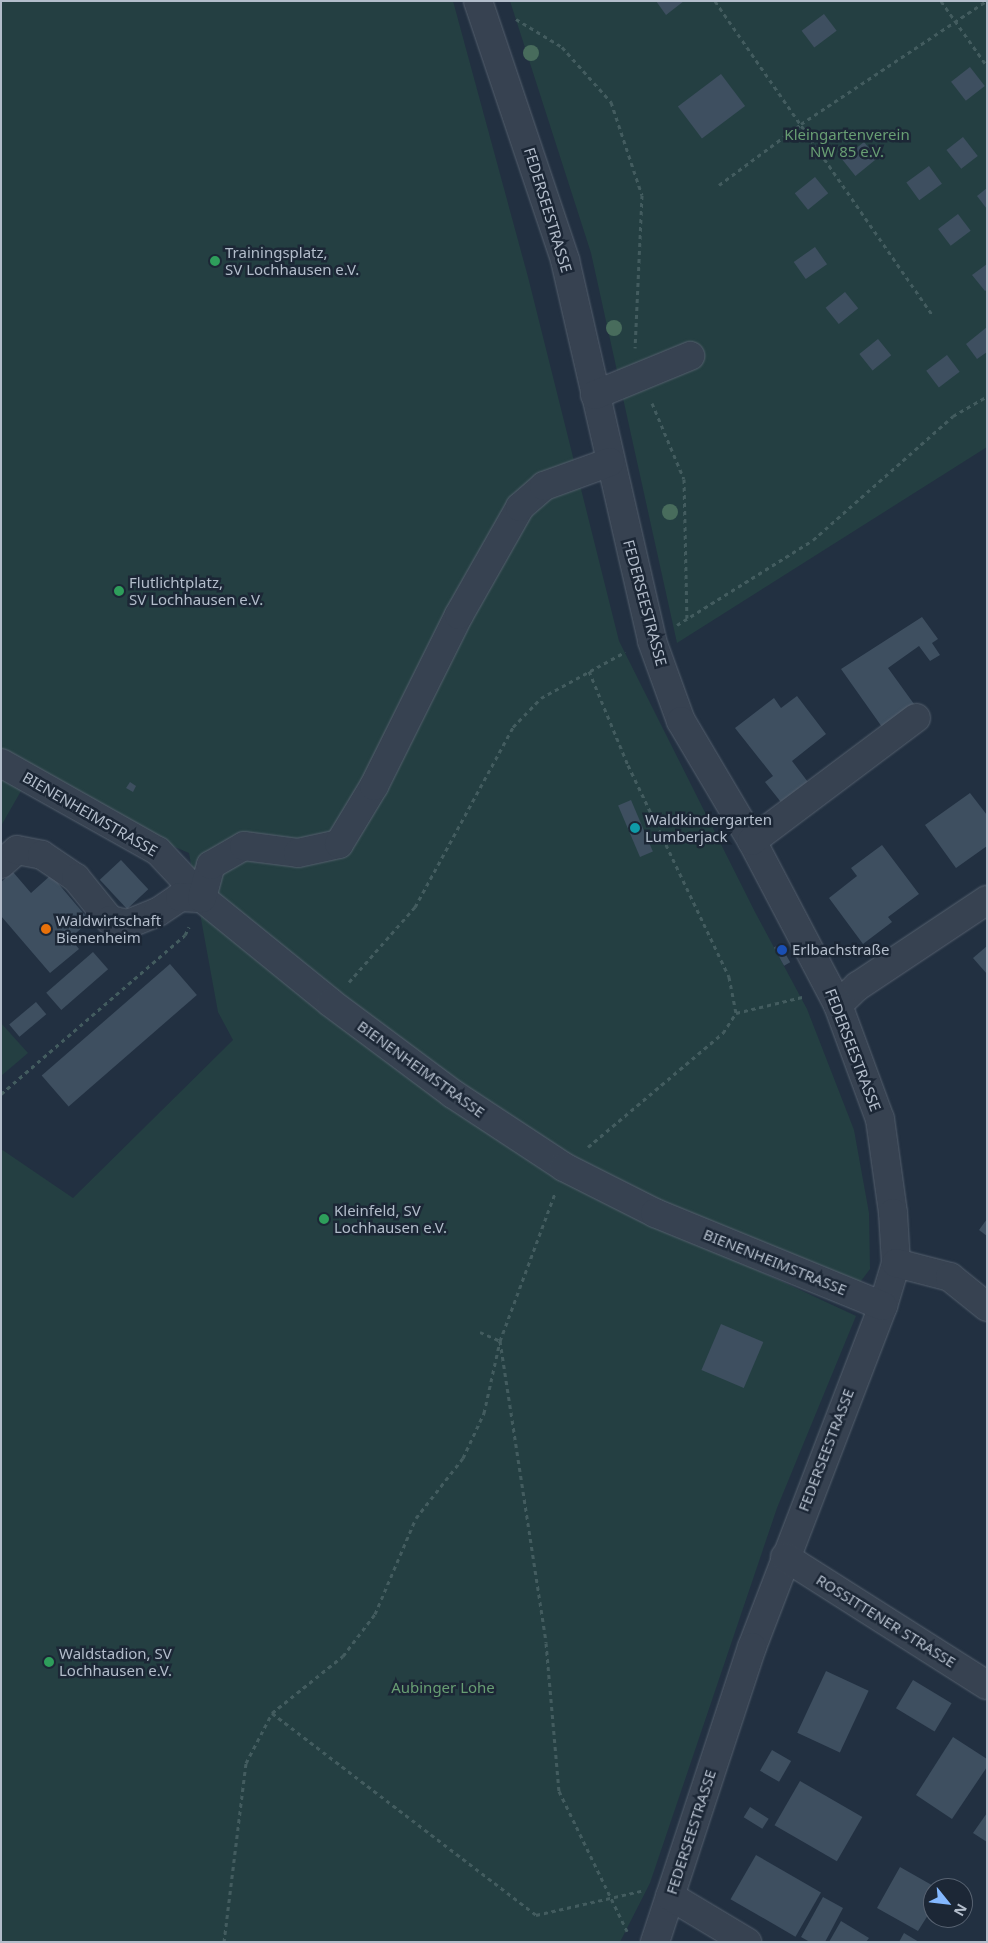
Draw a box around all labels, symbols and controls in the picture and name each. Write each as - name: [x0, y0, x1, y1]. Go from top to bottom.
- park label: Kleingartenverein NW 85 e.V.: [784, 125, 910, 160]
- street label: FEDERSEESTRASSE: [520, 145, 576, 275]
- place label: Trainingsplatz, SV Lochhausen e.V.: [225, 243, 359, 278]
- marker: Trainingsplatz, SV Lochhausen e.V.: [209, 255, 221, 267]
- street label: FEDERSEESTRASSE: [619, 538, 671, 668]
- place label: Flutlichtplatz, SV Lochhausen e.V.: [129, 573, 263, 608]
- marker: Flutlichtplatz, SV Lochhausen e.V.: [113, 585, 125, 597]
- street label: BIENENHEIMSTRASSE: [19, 768, 161, 860]
- place label: Waldkindergarten Lumberjack: [645, 810, 772, 845]
- marker: Waldkindergarten Lumberjack: [629, 822, 641, 834]
- place label: Waldwirtschaft Bienenheim: [56, 911, 161, 946]
- marker: Waldwirtschaft Bienenheim: [40, 923, 52, 935]
- place label: Erlbachstraße: [792, 941, 889, 959]
- marker: Erlbachstraße: [776, 944, 788, 956]
- street label: FEDERSEESTRASSE: [821, 986, 885, 1114]
- street label: BIENENHEIMSTRASSE: [354, 1017, 488, 1121]
- place label: Kleinfeld, SV Lochhausen e.V.: [334, 1201, 447, 1236]
- marker: Kleinfeld, SV Lochhausen e.V.: [318, 1213, 330, 1225]
- street label: BIENENHEIMSTRASSE: [701, 1225, 849, 1299]
- street label: FEDERSEESTRASSE: [794, 1386, 858, 1514]
- street label: ROSSITTENER STRASSE: [813, 1571, 959, 1671]
- place label: Waldstadion, SV Lochhausen e.V.: [59, 1644, 172, 1679]
- marker: Waldstadion, SV Lochhausen e.V.: [43, 1656, 55, 1668]
- park label: Aubinger Lohe: [391, 1679, 495, 1697]
- street label: FEDERSEESTRASSE: [662, 1767, 720, 1897]
- north arrow: [923, 1878, 973, 1928]
- text: N: [950, 1900, 972, 1920]

